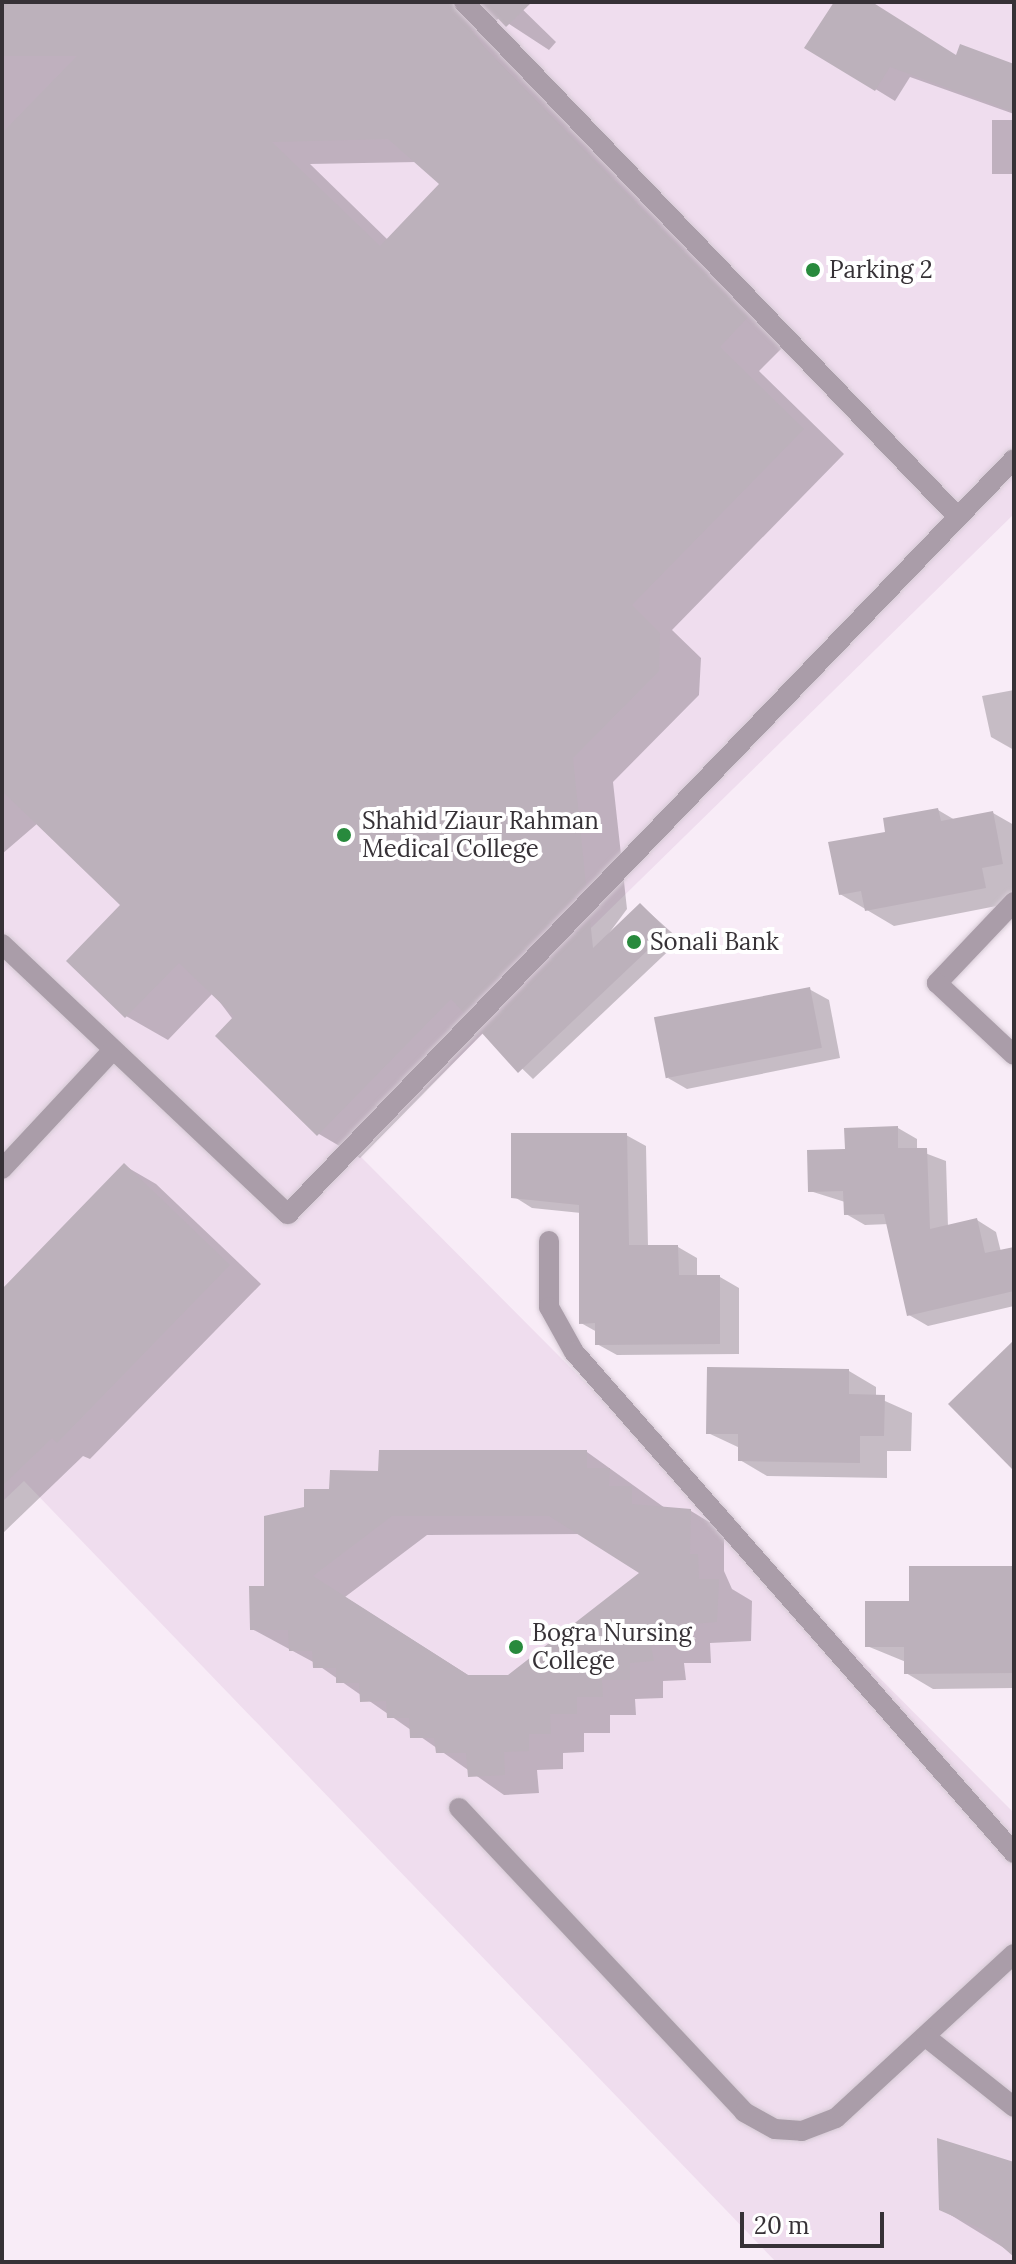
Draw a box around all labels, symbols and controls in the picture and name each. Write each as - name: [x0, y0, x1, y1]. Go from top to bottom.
- place label: Parking 2: [829, 256, 933, 284]
- marker: Parking 2: [804, 261, 822, 279]
- place label: Shahid Ziaur Rahman Medical College: [362, 807, 599, 863]
- marker: Shahid Ziaur Rahman Medical College: [333, 824, 355, 846]
- place label: Sonali Bank: [650, 928, 779, 956]
- marker: Sonali Bank: [625, 933, 643, 951]
- place label: Bogra Nursing College: [532, 1619, 692, 1675]
- marker: Bogra Nursing College: [507, 1638, 525, 1656]
- scale bar: [744, 2196, 888, 2246]
- text: 20 m: [754, 2210, 810, 2241]

